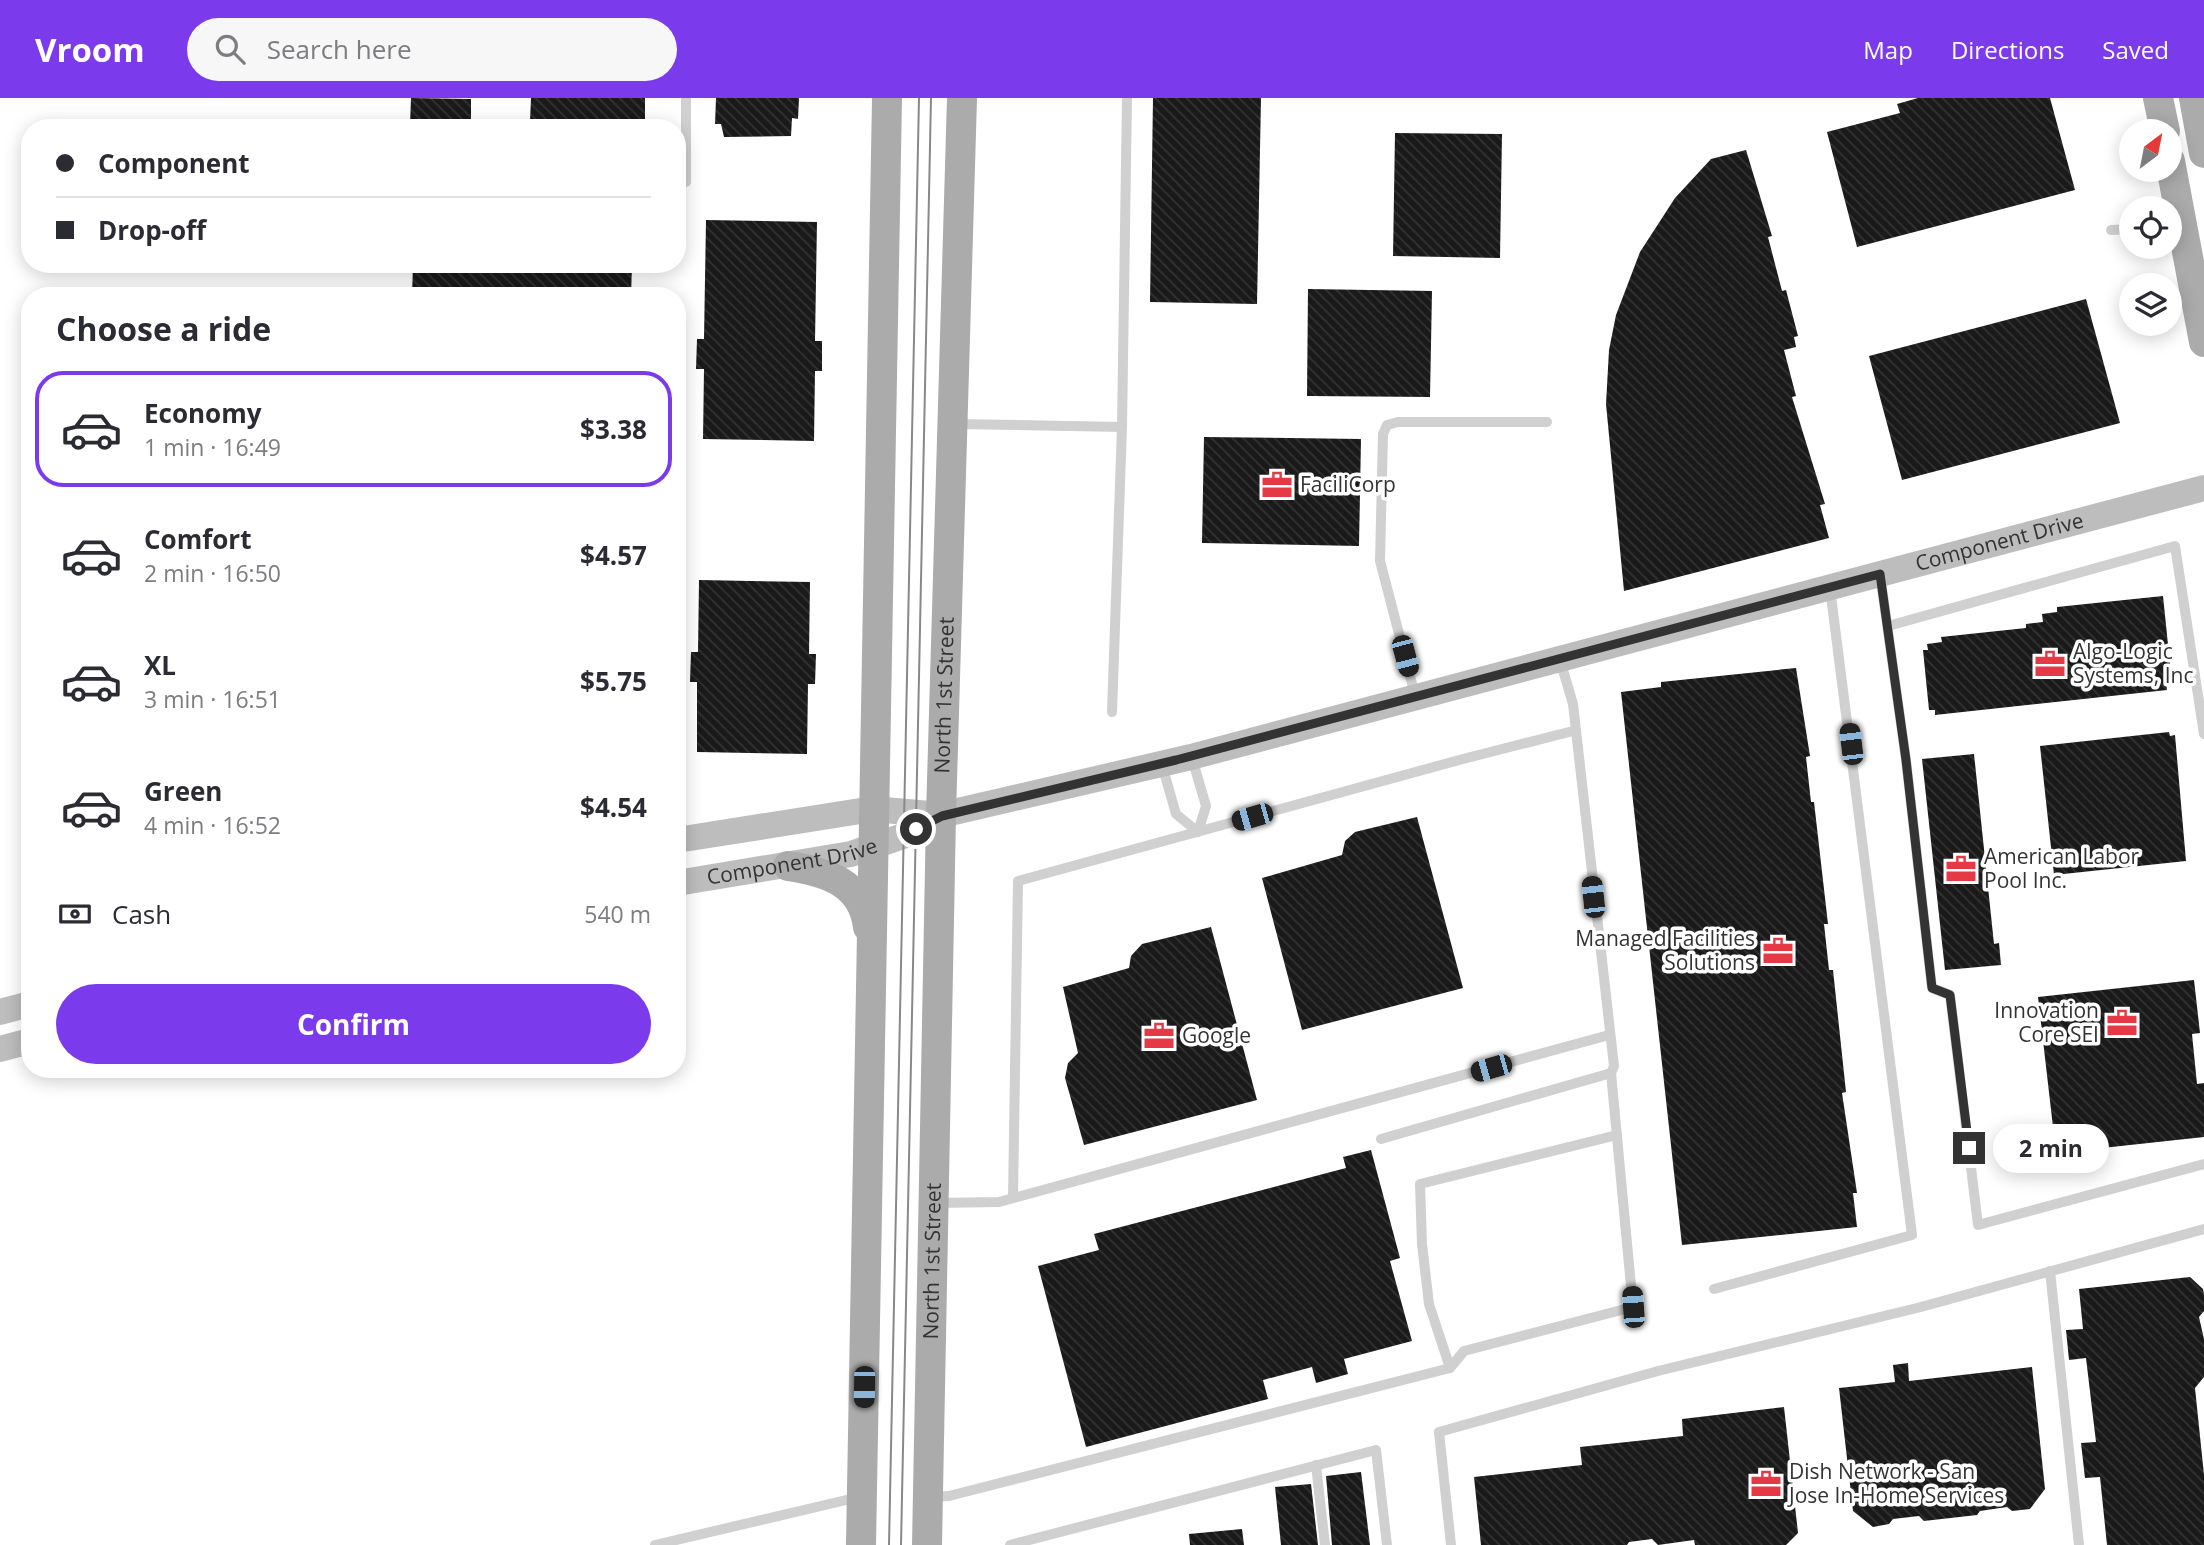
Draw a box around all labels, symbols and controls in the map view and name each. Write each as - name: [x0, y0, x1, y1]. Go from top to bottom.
- search box: [187, 18, 677, 81]
- text: Vroom: [35, 27, 145, 72]
- icon: search: [211, 30, 249, 68]
- text: Search here: [267, 31, 412, 67]
- text: Map: [1863, 33, 1913, 66]
- text: Directions: [1951, 33, 2064, 66]
- text: Saved: [2102, 33, 2169, 66]
- north arrow: [2119, 119, 2182, 182]
- map controls: [2119, 119, 2182, 336]
- text: Component: [98, 145, 250, 181]
- button: locate: [2119, 196, 2182, 259]
- text: Drop-off: [98, 212, 206, 248]
- button: layers: [2119, 273, 2182, 336]
- text: Choose a ride: [56, 307, 271, 350]
- text: Economy: [144, 395, 262, 431]
- icon: car: [60, 398, 123, 461]
- text: $3.38: [580, 411, 647, 447]
- text: 1 min · 16:49: [144, 431, 281, 463]
- office icon: FaciliCorp: [1260, 468, 1294, 502]
- place label: FaciliCorp: [1300, 470, 1396, 498]
- street label: Component Drive: [1912, 506, 2086, 577]
- text: Comfort: [144, 521, 251, 557]
- icon: car: [60, 524, 123, 587]
- text: $4.57: [580, 537, 647, 573]
- text: 2 min · 16:50: [144, 557, 281, 589]
- street label: North 1st Street: [927, 616, 960, 774]
- car: [1390, 633, 1421, 679]
- place label: Algo-Logic Systems, Inc: [2073, 637, 2193, 689]
- text: XL: [144, 647, 176, 683]
- office icon: Algo-Logic Systems, Inc: [2033, 647, 2067, 681]
- icon: car: [60, 650, 123, 713]
- text: $5.75: [580, 663, 647, 699]
- text: 3 min · 16:51: [144, 683, 281, 715]
- car: [1839, 722, 1864, 766]
- text: Green: [144, 773, 222, 809]
- icon: car: [60, 776, 123, 839]
- text: $4.54: [580, 789, 647, 825]
- car: [1229, 801, 1276, 833]
- text: 4 min · 16:52: [144, 809, 281, 841]
- route start: [900, 813, 932, 845]
- street label: Component Drive: [705, 831, 881, 891]
- place label: American Labor Pool Inc.: [1984, 842, 2140, 894]
- office icon: American Labor Pool Inc.: [1944, 852, 1978, 886]
- car: [1581, 875, 1606, 919]
- icon: cash: [56, 895, 94, 933]
- text: Cash: [112, 896, 171, 932]
- text: 540 m: [584, 898, 651, 930]
- place label: Managed Facilities Solutions: [1575, 924, 1755, 976]
- office icon: Managed Facilities Solutions: [1761, 934, 1795, 968]
- button: Confirm: [56, 984, 651, 1064]
- place label: Innovation Core SEI: [1994, 996, 2099, 1048]
- office icon: Innovation Core SEI: [2105, 1006, 2139, 1040]
- office icon: Google: [1142, 1019, 1176, 1053]
- place label: Google: [1182, 1021, 1251, 1049]
- car: [1468, 1052, 1515, 1084]
- callout: 2 min: [1994, 1124, 2109, 1172]
- route end: [1953, 1132, 1985, 1164]
- text: 2 min: [2019, 1132, 2083, 1164]
- street label: North 1st Street: [916, 1182, 947, 1340]
- car: [1622, 1285, 1645, 1329]
- car: [854, 1366, 875, 1408]
- place label: Dish Network - San Jose In-Home Services: [1787, 1457, 2004, 1509]
- office icon: Dish Network - San Jose In-Home Services: [1749, 1467, 1783, 1501]

